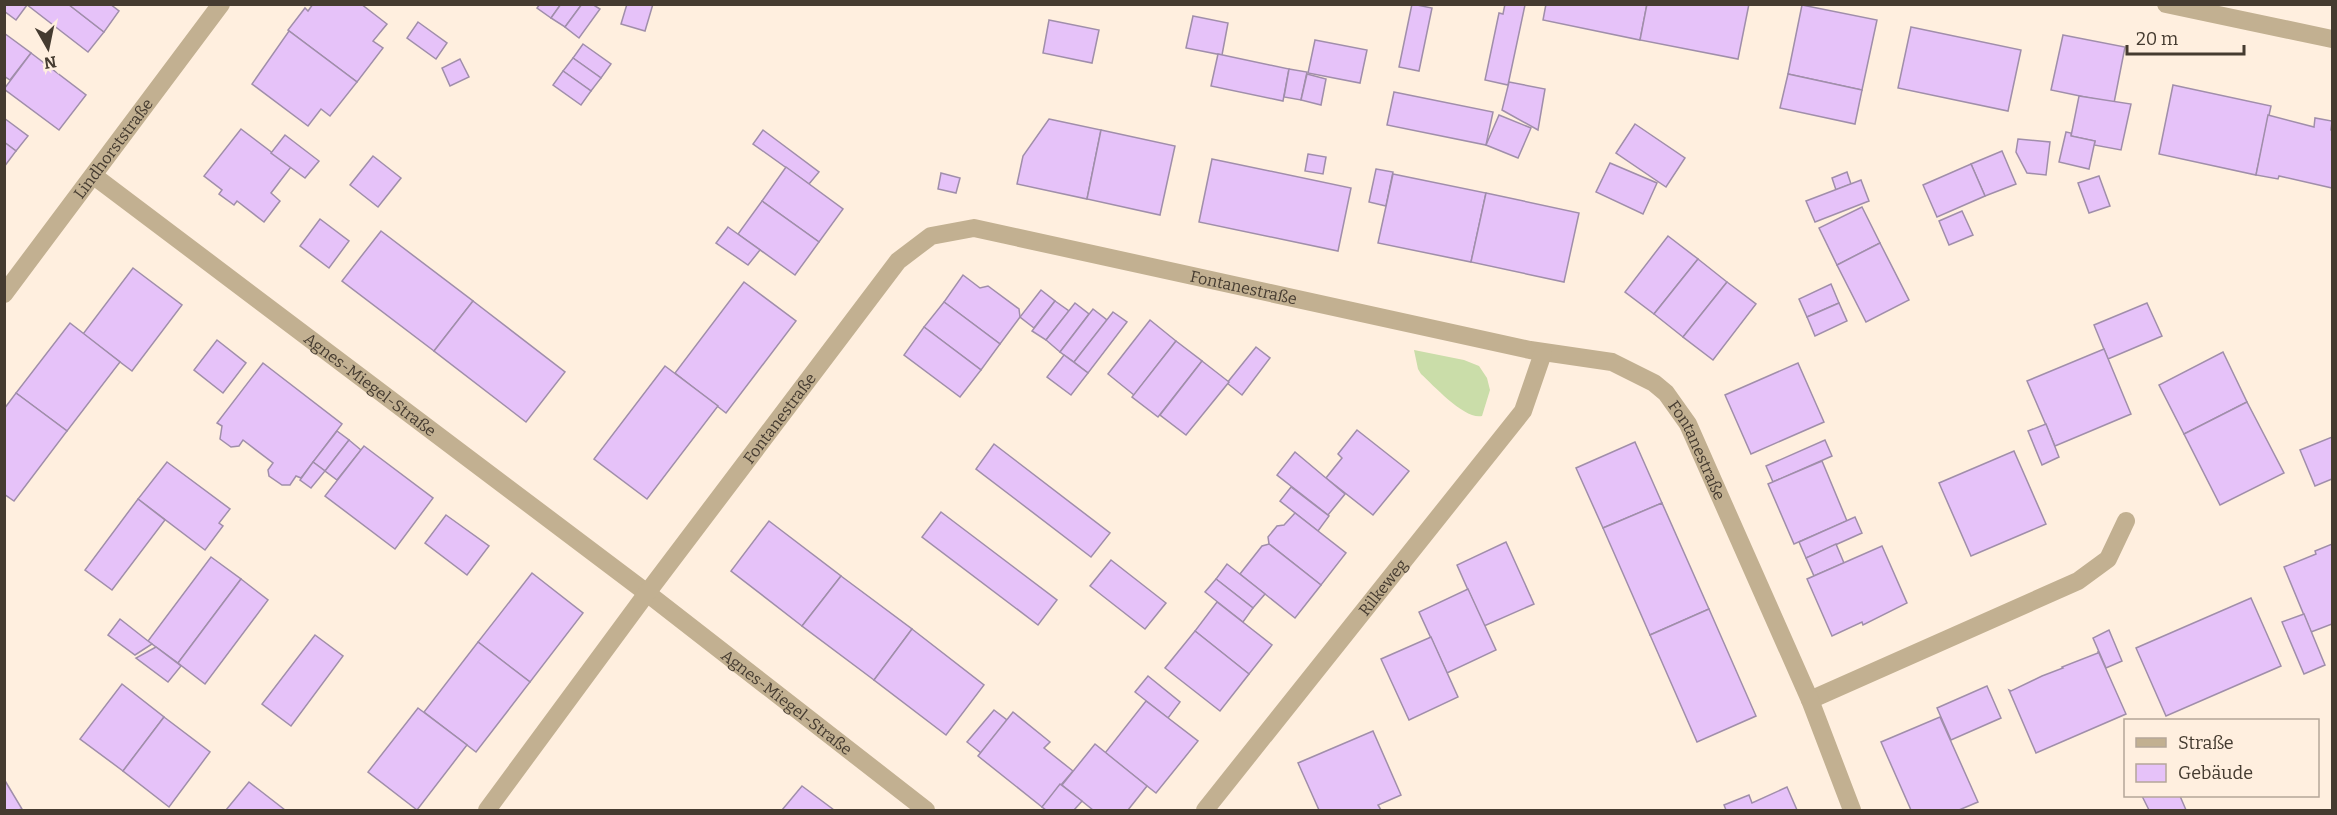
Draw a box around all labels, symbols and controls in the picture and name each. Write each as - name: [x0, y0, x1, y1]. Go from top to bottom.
- north arrow: [18, 18, 78, 78]
- scale bar: [2127, 18, 2244, 56]
- text: 20 m: [2136, 28, 2178, 50]
- text: N: [43, 52, 58, 73]
- street label: Lindhorststraße: [70, 95, 157, 202]
- street label: Fontanestraße: [1188, 267, 1299, 309]
- street label: Agnes-Miegel-Straße: [300, 329, 440, 441]
- street label: Fontanestraße: [739, 369, 820, 467]
- street label: Fontanestraße: [1664, 397, 1729, 503]
- street label: Rilkeweg: [1355, 555, 1411, 620]
- street label: Agnes-Miegel-Straße: [718, 646, 856, 759]
- legend: [2124, 719, 2319, 797]
- text: Straße: [2178, 732, 2234, 754]
- text: Gebäude: [2178, 762, 2253, 784]

